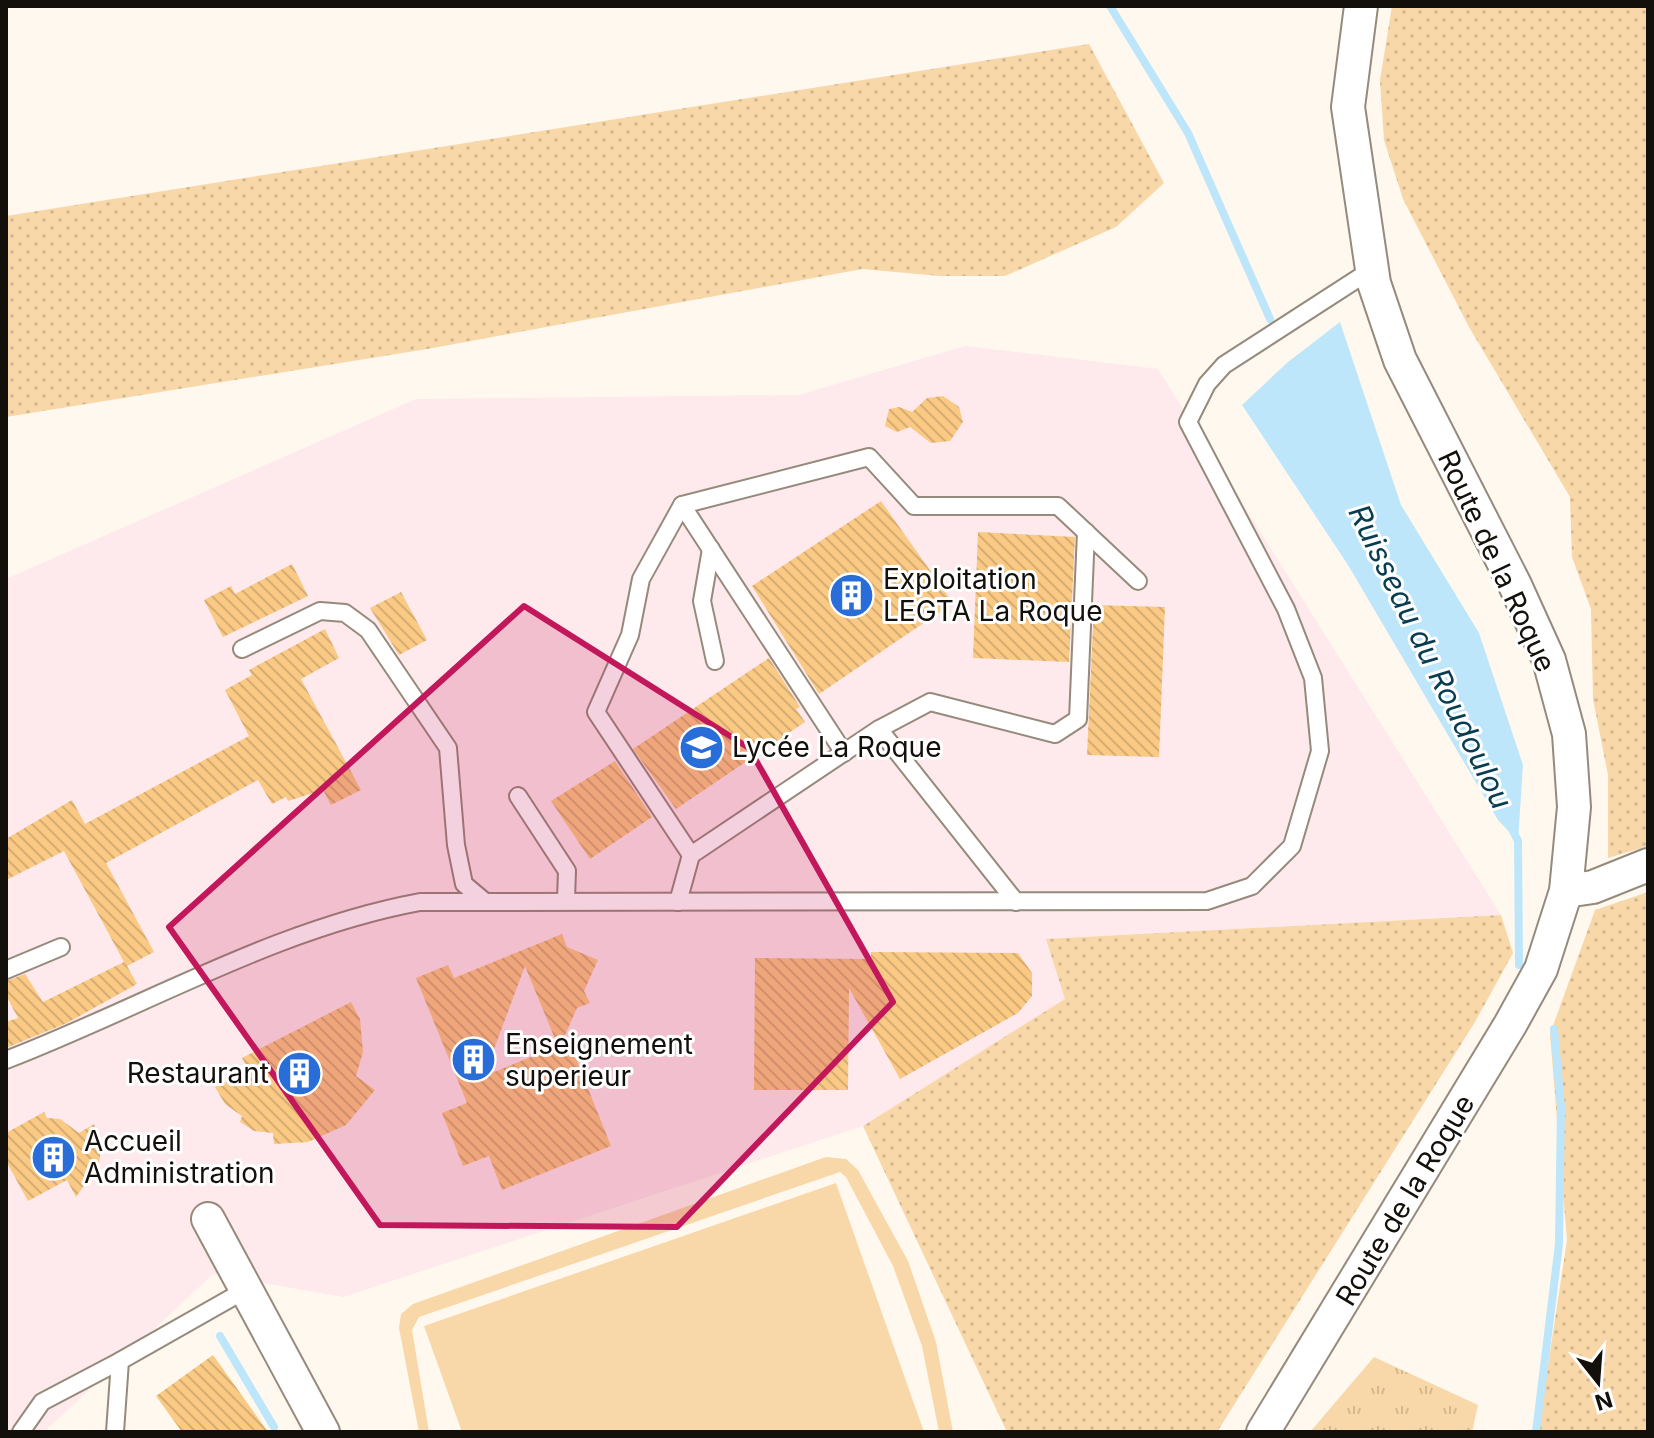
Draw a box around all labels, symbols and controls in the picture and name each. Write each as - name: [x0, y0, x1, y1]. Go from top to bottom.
- street label: Route de la Roque: [1431, 445, 1563, 677]
- water label: Ruisseau du Roudoulou: [1341, 498, 1520, 815]
- place label: Exploitation LEGTA La Roque: [883, 562, 1102, 628]
- building icon: Exploitation LEGTA La Roque: [828, 571, 876, 619]
- school or university icon: Lycée La Roque: [677, 723, 725, 771]
- place label: Lycée La Roque: [732, 730, 942, 764]
- place label: Enseignement superieur: [505, 1027, 693, 1093]
- building icon: Enseignement superieur: [450, 1036, 498, 1084]
- building icon: Restaurant: [276, 1049, 324, 1097]
- place label: Restaurant: [127, 1056, 269, 1090]
- street label: Route de la Roque: [1329, 1088, 1481, 1312]
- place label: Accueil Administration: [84, 1124, 275, 1190]
- building icon: Accueil Administration: [29, 1133, 77, 1181]
- north arrow: [1558, 1342, 1638, 1422]
- text: N: [1592, 1386, 1616, 1416]

